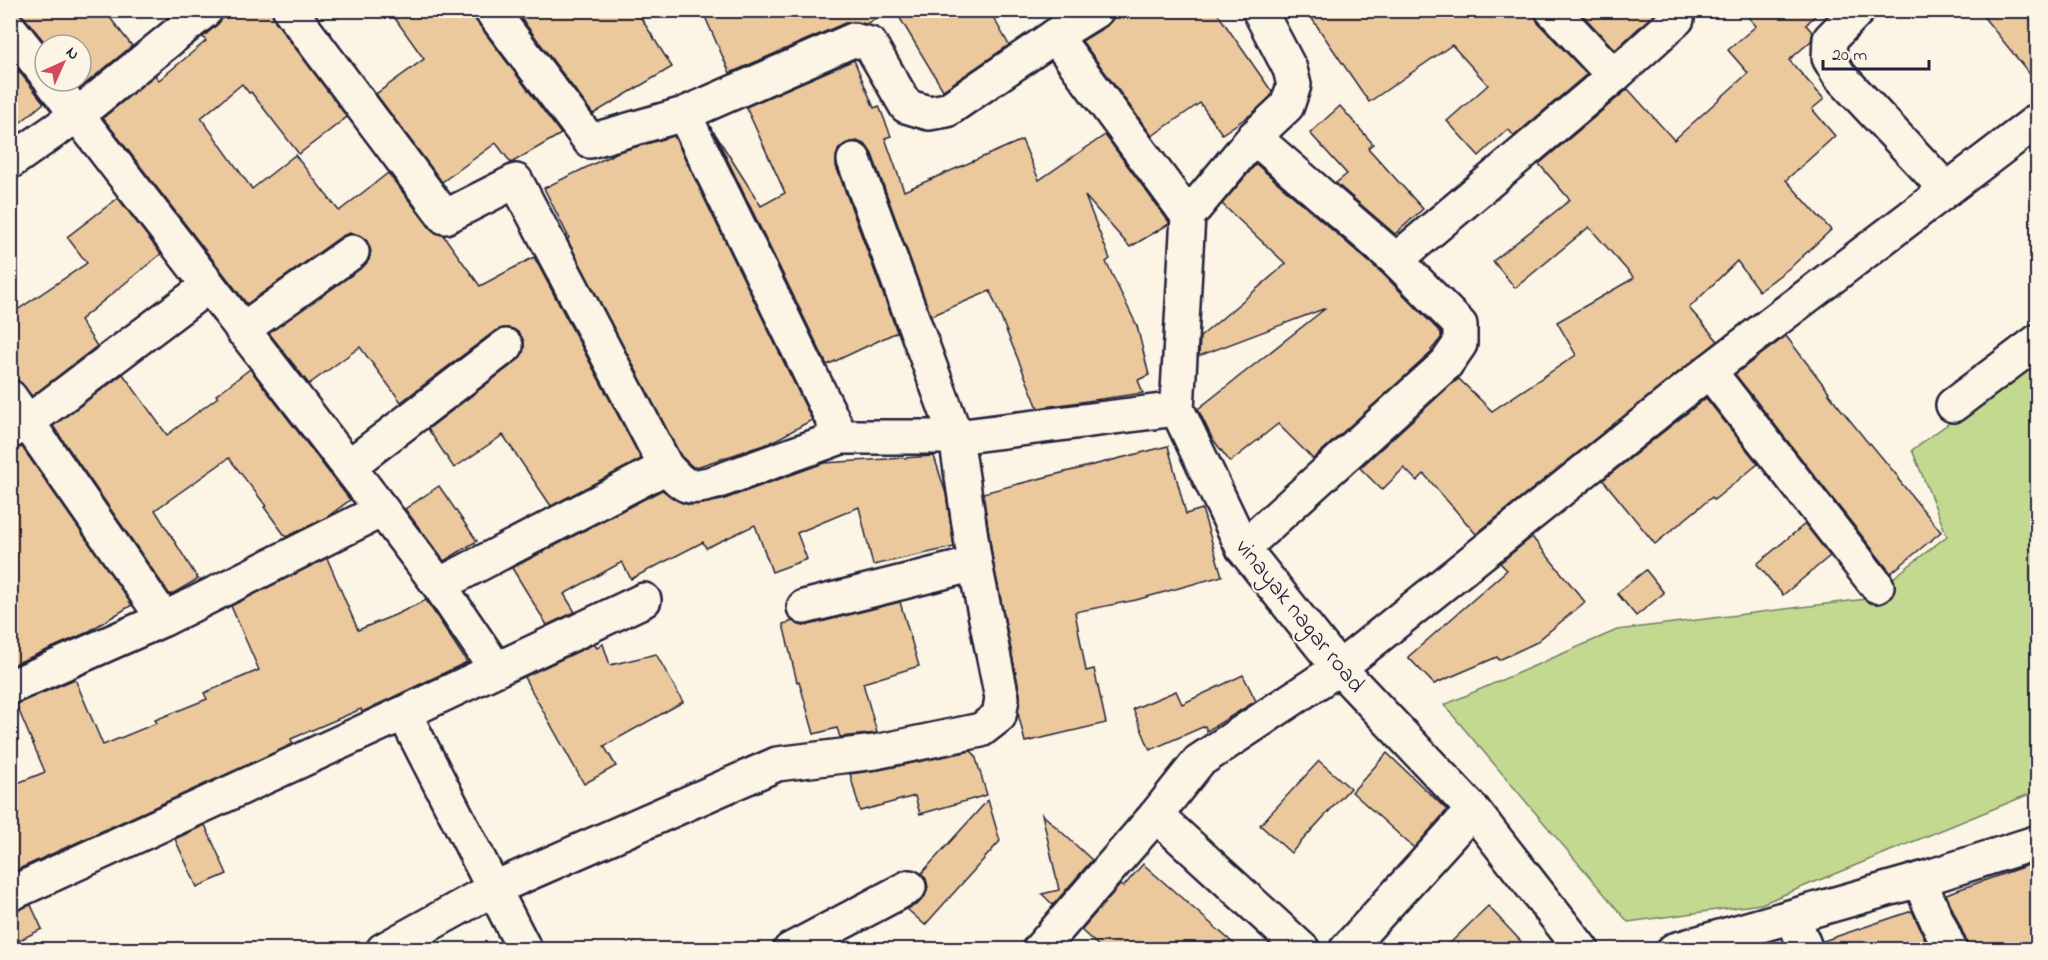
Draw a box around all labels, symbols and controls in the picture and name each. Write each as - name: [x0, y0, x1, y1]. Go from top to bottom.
- north arrow: [33, 33, 93, 93]
- scale bar: [1823, 33, 1930, 71]
- text: N: [60, 41, 85, 66]
- text: 20 m: [1832, 43, 1867, 69]
- street label: vinayak nagar road: [1225, 532, 1373, 702]

